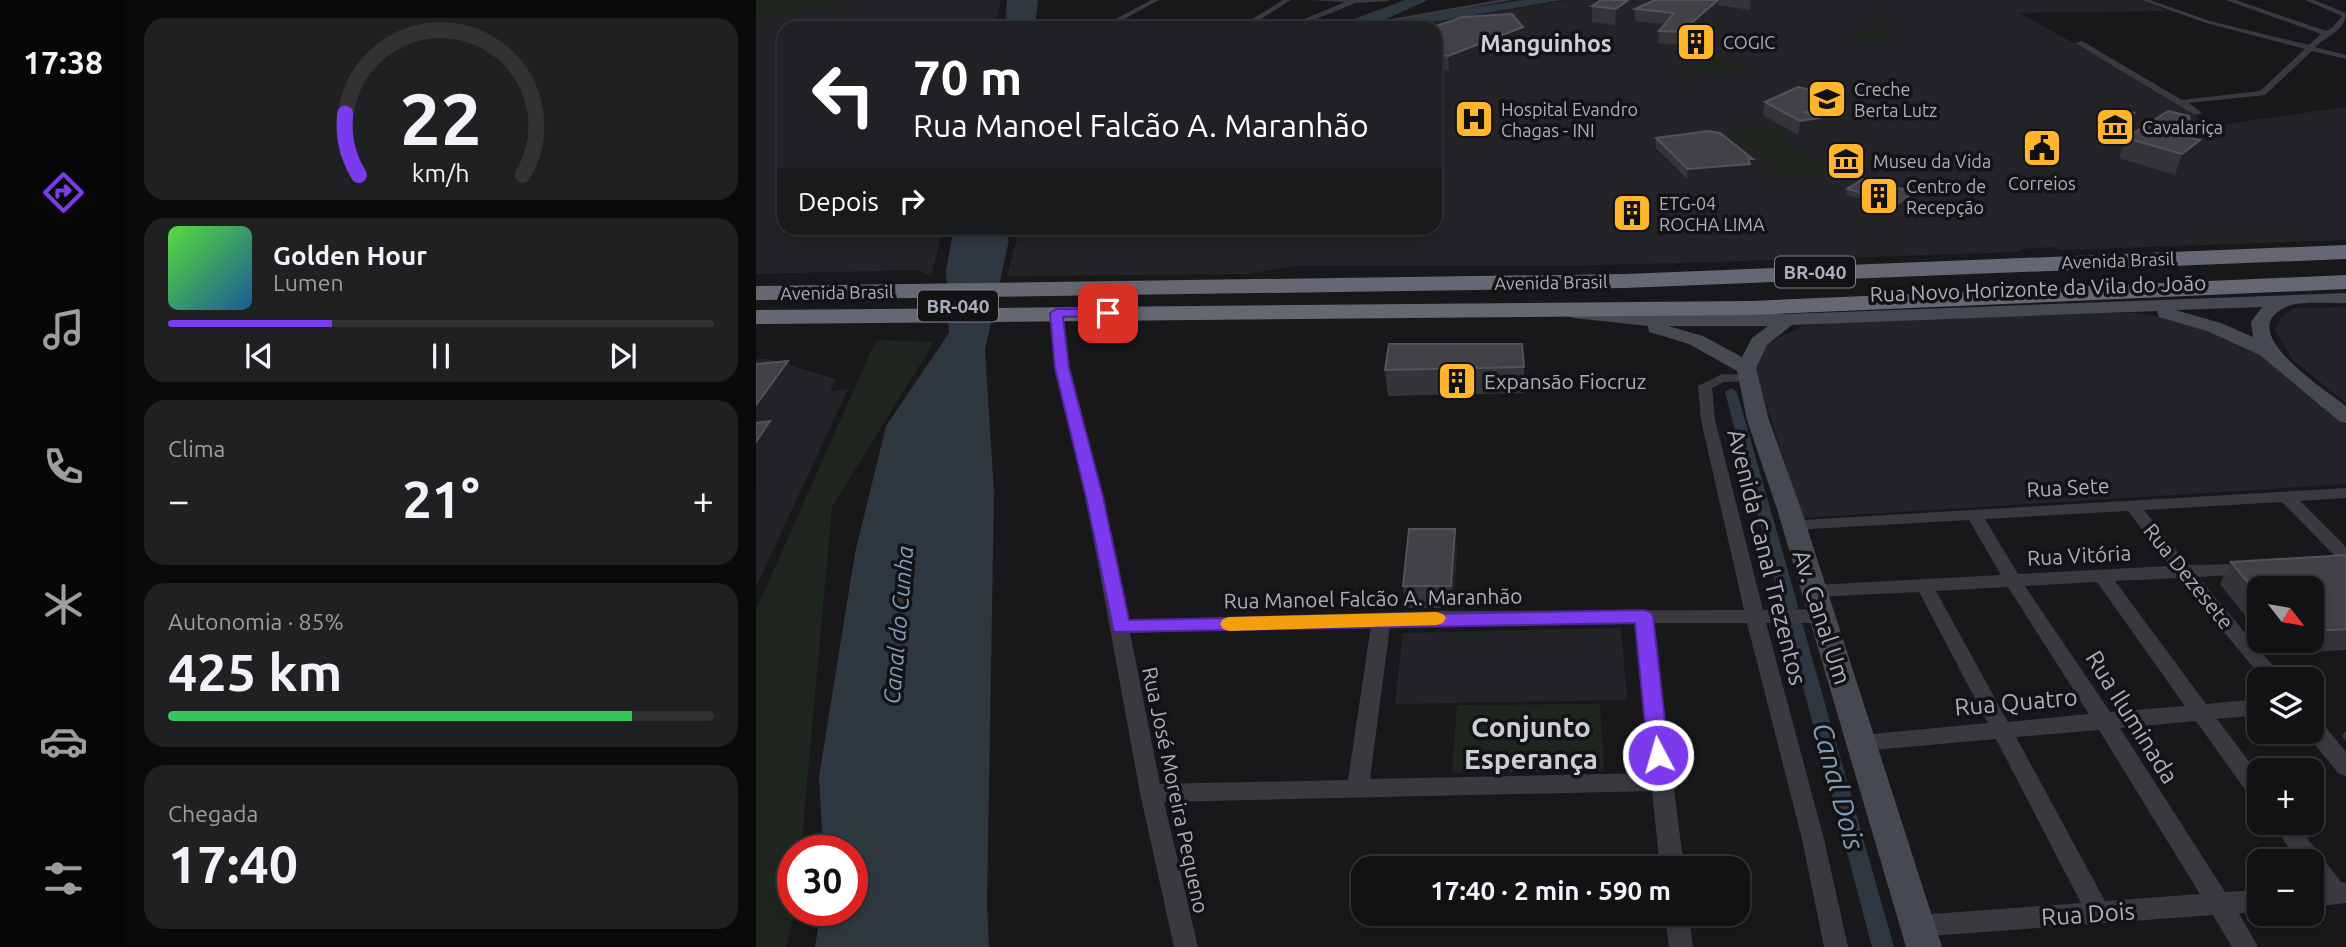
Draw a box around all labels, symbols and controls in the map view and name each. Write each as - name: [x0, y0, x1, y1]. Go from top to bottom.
- building icon: COGIC: [1675, 21, 1717, 63]
- district label: Manguinhos: [1480, 31, 1612, 56]
- place label: COGIC: [1723, 32, 1775, 52]
- text: 17:38: [23, 44, 103, 80]
- icon: left: [798, 49, 889, 140]
- text: 70 m: [913, 49, 1022, 104]
- text: 22: [400, 77, 482, 159]
- school or university icon: Creche Berta Lutz: [1806, 78, 1848, 120]
- place label: Creche Berta Lutz: [1854, 79, 1937, 120]
- hospital icon: Hospital Evandro Chagas - INI: [1453, 98, 1495, 140]
- place label: Hospital Evandro Chagas - INI: [1501, 99, 1638, 140]
- museum icon: Cavalariça: [2094, 106, 2136, 148]
- text: Rua Manoel Falcão A. Maranhão: [913, 107, 1369, 143]
- place label: Cavalariça: [2142, 117, 2223, 137]
- public building icon: Correios: [2021, 127, 2063, 169]
- museum icon: Museu da Vida: [1825, 140, 1867, 182]
- place label: Museu da Vida: [1873, 151, 1991, 171]
- text: km/h: [412, 159, 470, 187]
- icon: directions: [39, 168, 88, 217]
- place label: Correios: [2008, 173, 2076, 193]
- building icon: Centro de Recepção: [1858, 175, 1900, 217]
- place label: Centro de Recepção: [1906, 176, 1986, 217]
- icon: right: [893, 182, 931, 220]
- text: Depois: [798, 187, 879, 216]
- building icon: ETG-04 ROCHA LIMA: [1611, 192, 1653, 234]
- place label: ETG-04 ROCHA LIMA: [1659, 193, 1765, 234]
- text: Golden Hour: [273, 241, 427, 270]
- street label: Avenida Brasil: [2061, 248, 2175, 272]
- road number: BR-040: [1775, 256, 1855, 288]
- text: Lumen: [273, 270, 344, 295]
- street label: Rua Novo Horizonte da Vila do João: [1869, 270, 2207, 306]
- street label: Avenida Brasil: [1494, 271, 1608, 293]
- street label: Avenida Brasil: [780, 281, 894, 303]
- pin: [1078, 283, 1138, 343]
- road number: BR-040: [918, 290, 998, 322]
- icon: arrive: [1089, 294, 1127, 332]
- icon: music: [39, 305, 88, 354]
- icon: previous: [240, 337, 278, 375]
- icon: pause: [422, 337, 460, 375]
- icon: next: [604, 337, 642, 375]
- building icon: Expansão Fiocruz: [1436, 360, 1478, 402]
- place label: Expansão Fiocruz: [1484, 369, 1646, 393]
- street label: Avenida Canal Trezentos: [1722, 426, 1812, 688]
- text: Clima: [168, 436, 225, 461]
- icon: phone: [39, 442, 88, 491]
- text: 21°: [402, 470, 480, 528]
- street label: Rua Sete: [2026, 473, 2110, 501]
- text: −: [168, 479, 189, 521]
- text: +: [693, 479, 714, 521]
- street label: Rua Dezesete: [2139, 518, 2239, 634]
- street label: Rua Vitória: [2026, 540, 2132, 570]
- water label: Canal do Cunha: [879, 545, 917, 705]
- street label: Av. Canal Um: [1788, 546, 1856, 688]
- north arrow: [2247, 576, 2324, 653]
- map controls: [2247, 576, 2324, 926]
- icon: climate: [39, 580, 88, 629]
- street label: Rua Manoel Falcão A. Maranhão: [1223, 583, 1523, 613]
- text: Autonomia · 85%: [168, 609, 344, 634]
- text: 425 km: [168, 643, 342, 701]
- street label: Rua Iluminada: [2080, 646, 2184, 788]
- street label: Rua José Moreira Pequeno: [1138, 665, 1214, 915]
- button: layers: [2247, 667, 2324, 744]
- street label: Rua Quatro: [1953, 683, 2079, 721]
- district label: Conjunto Esperança: [1464, 711, 1598, 775]
- icon: car: [39, 717, 88, 766]
- position arrow: [1621, 718, 1695, 792]
- water label: Canal Dois: [1807, 719, 1871, 853]
- button: +: [2247, 758, 2324, 835]
- text: Chegada: [168, 801, 258, 826]
- text: 17:40: [168, 835, 298, 893]
- speed limit sign: 30: [777, 835, 868, 926]
- button: −: [2247, 849, 2324, 926]
- icon: filters: [39, 854, 88, 903]
- text: 17:40 · 2 min · 590 m: [1430, 876, 1671, 905]
- street label: Rua Dois: [2040, 897, 2136, 931]

